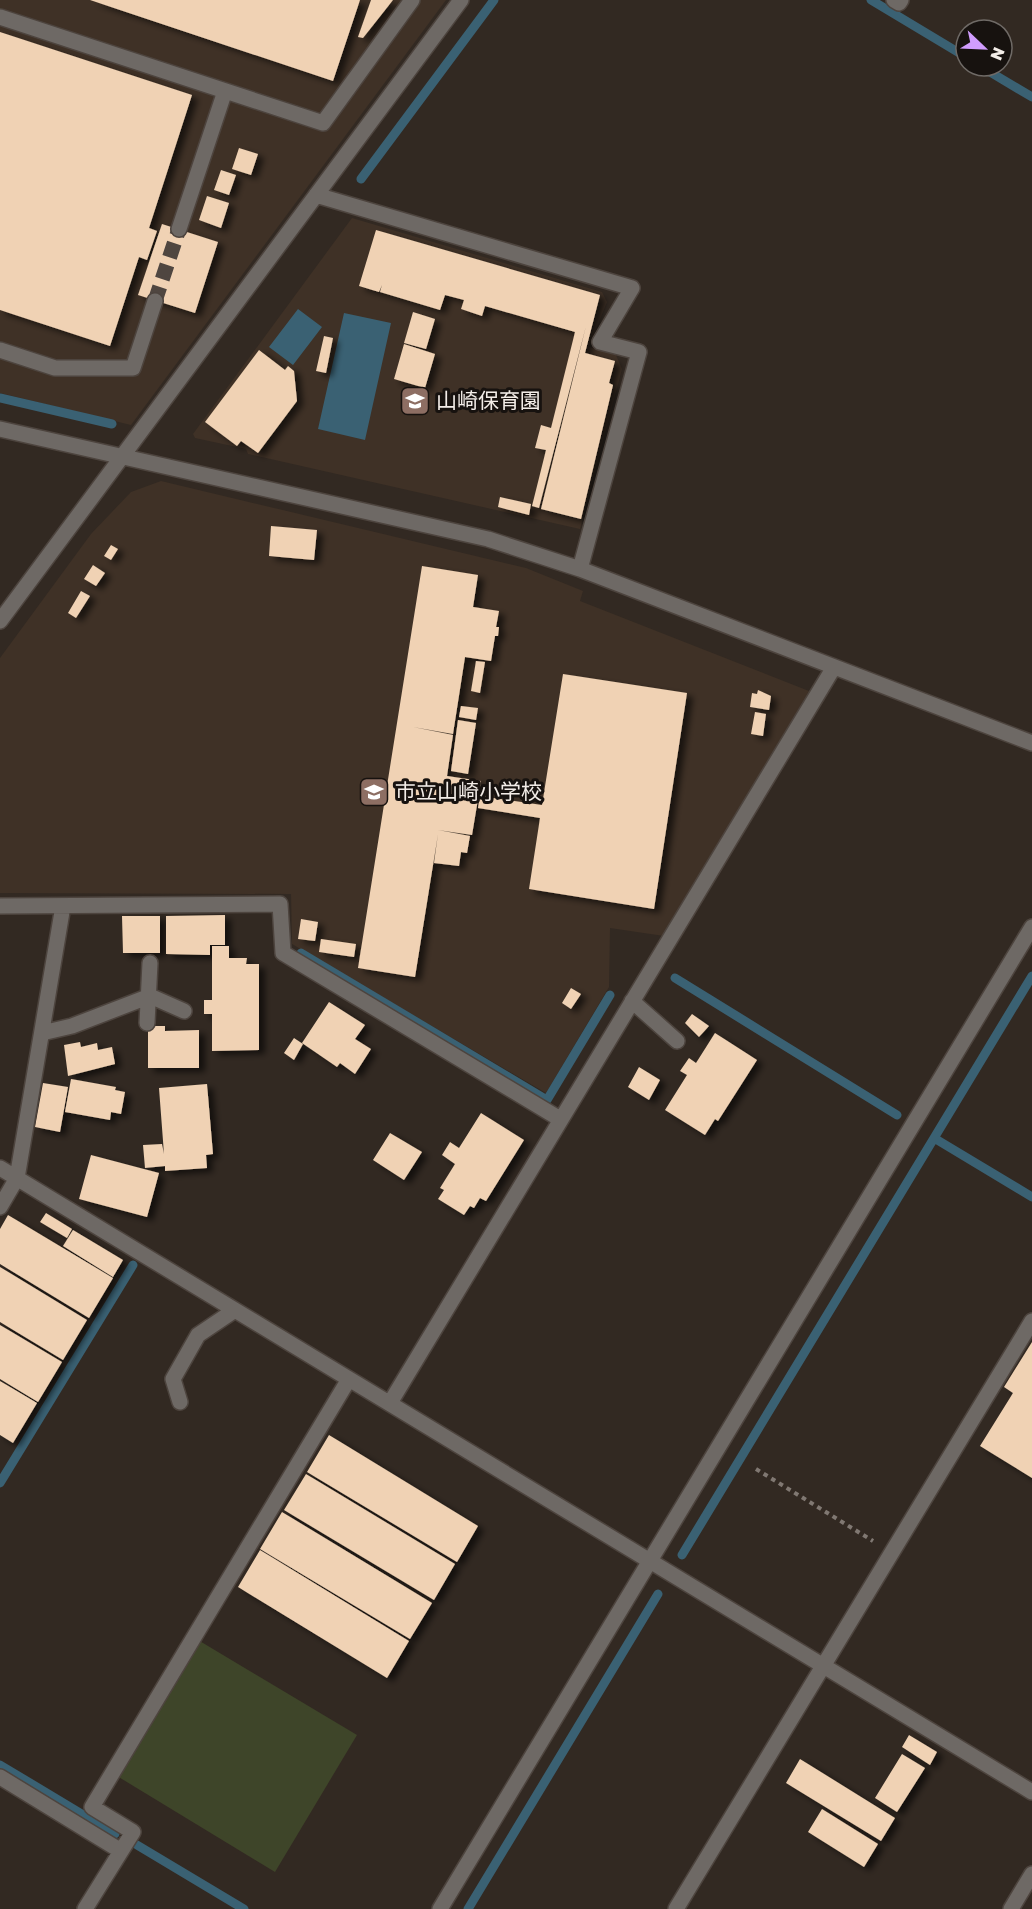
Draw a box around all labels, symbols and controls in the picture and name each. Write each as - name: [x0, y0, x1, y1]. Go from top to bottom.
- north arrow: [954, 18, 1014, 78]
- text: N: [986, 44, 1009, 63]
- school or university icon: 山崎保育園: [399, 385, 431, 417]
- place label: 山崎保育園: [436, 387, 541, 413]
- school or university icon: 市立山崎小学校: [358, 776, 390, 808]
- place label: 市立山崎小学校: [395, 778, 542, 804]

